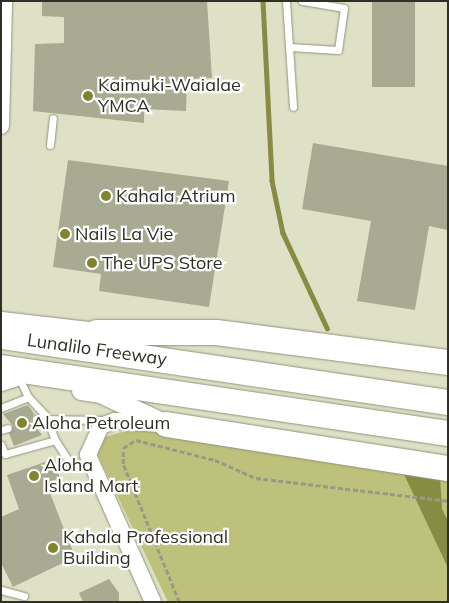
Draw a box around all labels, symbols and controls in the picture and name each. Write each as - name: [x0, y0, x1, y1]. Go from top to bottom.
- place label: Kaimuki-Waialae YMCA: [98, 75, 241, 118]
- marker: Kaimuki-Waialae YMCA: [82, 90, 94, 102]
- place label: Kahala Atrium: [116, 185, 236, 207]
- marker: Kahala Atrium: [100, 190, 112, 202]
- place label: Nails La Vie: [75, 223, 173, 245]
- marker: Nails La Vie: [59, 228, 71, 240]
- place label: The UPS Store: [102, 252, 223, 274]
- marker: The UPS Store: [86, 257, 98, 269]
- street label: Lunalilo Freeway: [26, 330, 168, 370]
- place label: Aloha Petroleum: [32, 412, 170, 434]
- marker: Aloha Petroleum: [16, 417, 28, 429]
- place label: Aloha Island Mart: [44, 455, 138, 498]
- marker: Aloha Island Mart: [28, 470, 40, 482]
- place label: Kahala Professional Building: [63, 527, 228, 570]
- marker: Kahala Professional Building: [47, 542, 59, 554]

